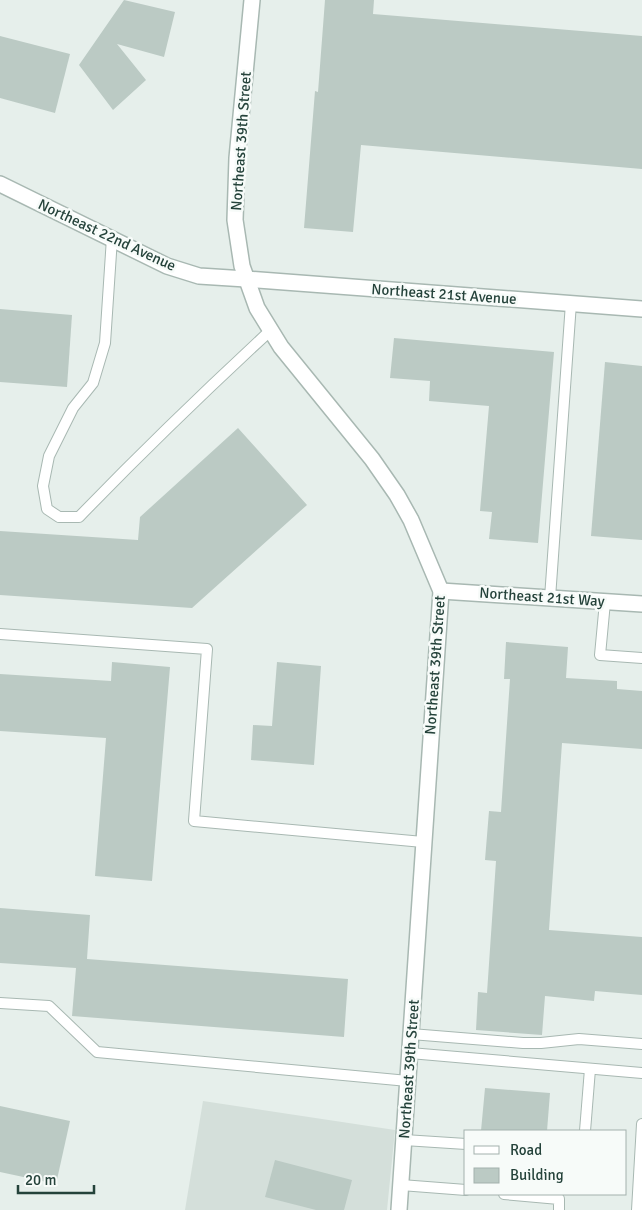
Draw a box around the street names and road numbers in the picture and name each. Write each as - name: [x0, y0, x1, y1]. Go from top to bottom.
- street label: Northeast 39th Street: [227, 71, 255, 211]
- street label: Northeast 22nd Avenue: [35, 195, 179, 275]
- street label: Northeast 21st Avenue: [371, 280, 517, 308]
- street label: Northeast 21st Way: [479, 584, 605, 610]
- street label: Northeast 39th Street: [421, 595, 449, 735]
- street label: Northeast 39th Street: [395, 999, 423, 1139]

